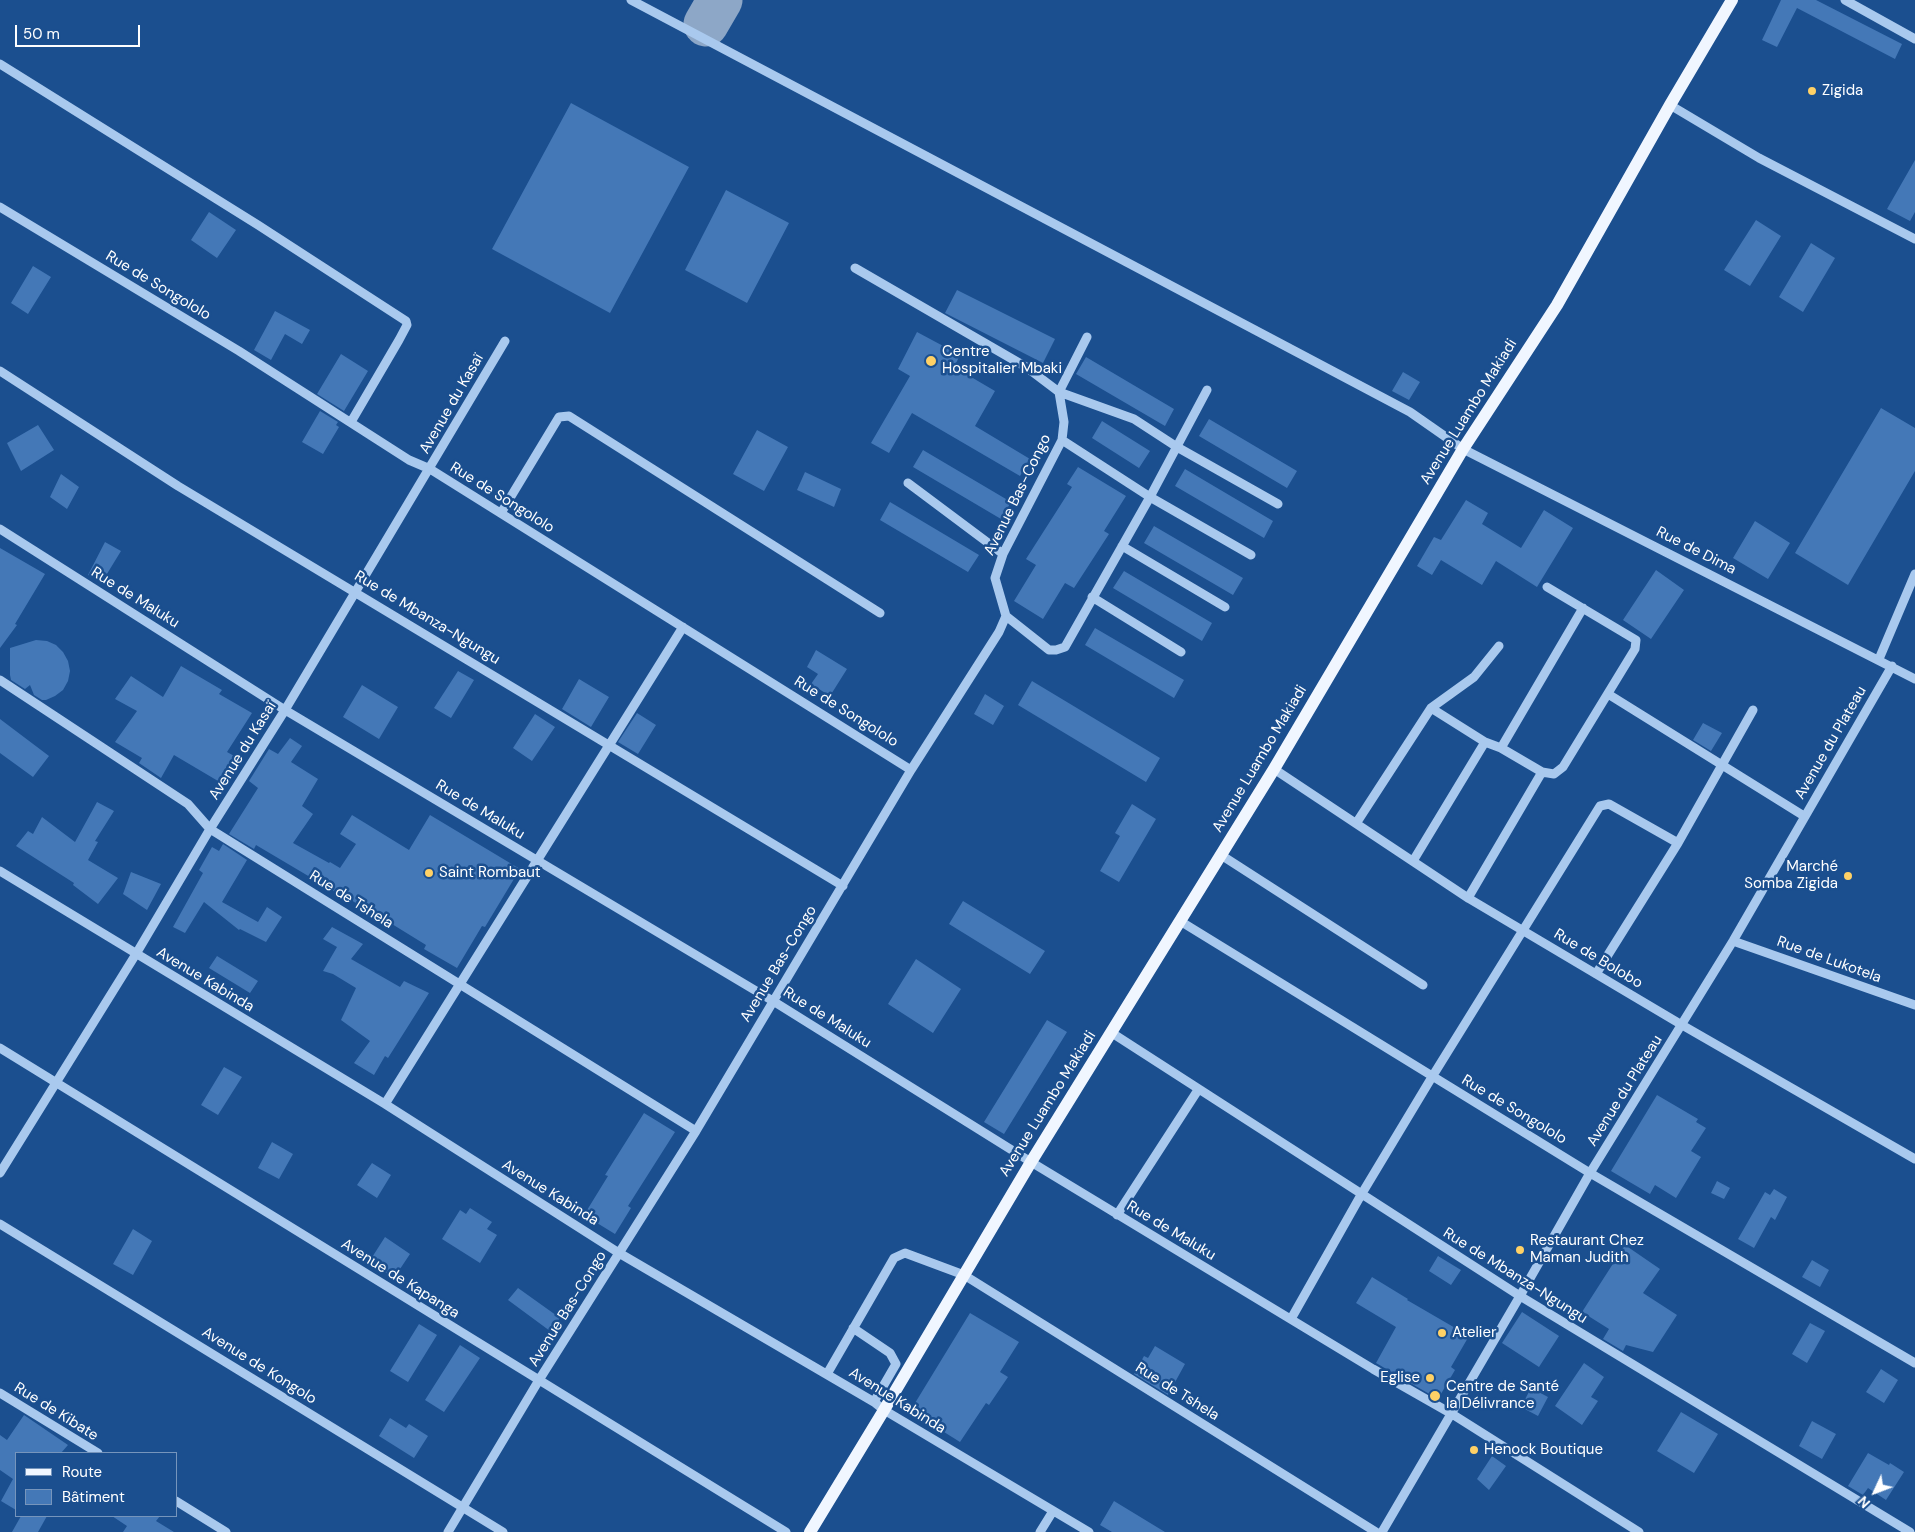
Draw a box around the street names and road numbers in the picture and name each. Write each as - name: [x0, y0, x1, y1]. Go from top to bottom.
- street label: Rue de Songololo: [102, 247, 214, 325]
- street label: Avenue Luambo Makiadi: [1417, 336, 1521, 488]
- street label: Avenue du Kasaï: [416, 351, 488, 457]
- street label: Avenue Bas-Congo: [981, 431, 1055, 559]
- street label: Rue de Songololo: [447, 459, 557, 537]
- street label: Rue de Dima: [1653, 523, 1739, 579]
- street label: Rue de Maluku: [87, 564, 183, 632]
- street label: Rue de Mbanza-Ngungu: [351, 567, 503, 669]
- street label: Rue de Songololo: [791, 673, 901, 751]
- street label: Avenue Luambo Makiadi: [1209, 682, 1311, 836]
- street label: Avenue du Plateau: [1791, 683, 1871, 803]
- street label: Avenue du Kasaï: [206, 698, 280, 804]
- street label: Rue de Maluku: [432, 776, 528, 844]
- street label: Rue de Tshela: [306, 867, 396, 933]
- street label: Avenue Bas-Congo: [737, 902, 821, 1026]
- street label: Rue de Bolobo: [1550, 925, 1646, 993]
- street label: Rue de Lukotela: [1774, 933, 1884, 987]
- street label: Avenue Kabinda: [153, 944, 257, 1016]
- street label: Rue de Maluku: [779, 984, 875, 1052]
- street label: Avenue Luambo Makiadi: [996, 1028, 1100, 1180]
- street label: Avenue du Plateau: [1583, 1032, 1667, 1150]
- street label: Rue de Songololo: [1458, 1071, 1570, 1149]
- street label: Avenue Kabinda: [498, 1156, 602, 1230]
- street label: Rue de Maluku: [1123, 1197, 1219, 1265]
- street label: Rue de Mbanza-Ngungu: [1440, 1224, 1590, 1328]
- street label: Avenue de Kapanga: [337, 1235, 463, 1323]
- street label: Avenue Bas-Congo: [525, 1248, 611, 1370]
- street label: Avenue de Kongolo: [198, 1323, 320, 1409]
- street label: Rue de Tshela: [1132, 1359, 1222, 1425]
- street label: Avenue Kabinda: [845, 1364, 949, 1438]
- street label: Rue de Kibate: [11, 1379, 101, 1445]

